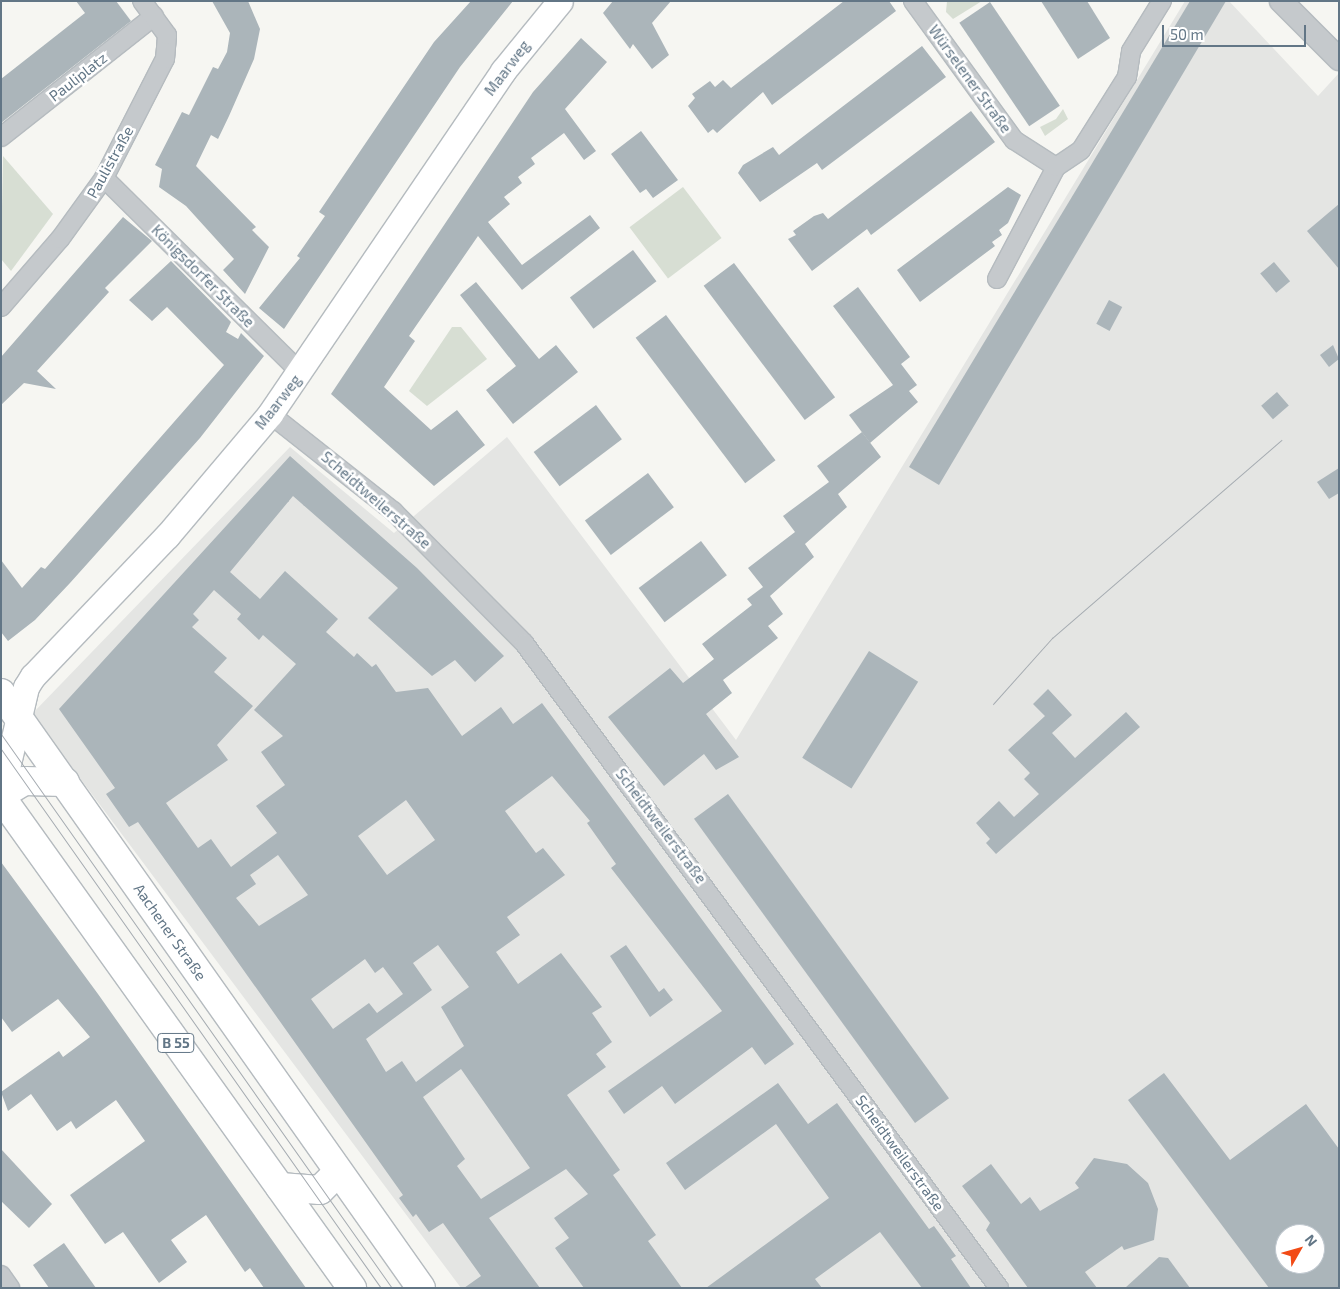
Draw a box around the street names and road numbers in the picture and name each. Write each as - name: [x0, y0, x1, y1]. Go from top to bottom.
- street label: Würselener Straße: [925, 21, 1015, 137]
- street label: Maarweg: [480, 37, 534, 99]
- street label: Pauliplatz: [45, 49, 111, 105]
- street label: Paulistraße: [83, 123, 137, 201]
- street label: Königsdorfer Straße: [148, 221, 258, 331]
- street label: Maarweg: [251, 371, 305, 433]
- street label: Scheidtweilerstraße: [318, 448, 434, 552]
- street label: Scheidtweilerstraße: [612, 765, 710, 887]
- street label: Aachener Straße: [130, 880, 210, 984]
- road number: B 55: [157, 1032, 195, 1054]
- street label: Scheidtweilerstraße: [852, 1092, 948, 1214]

